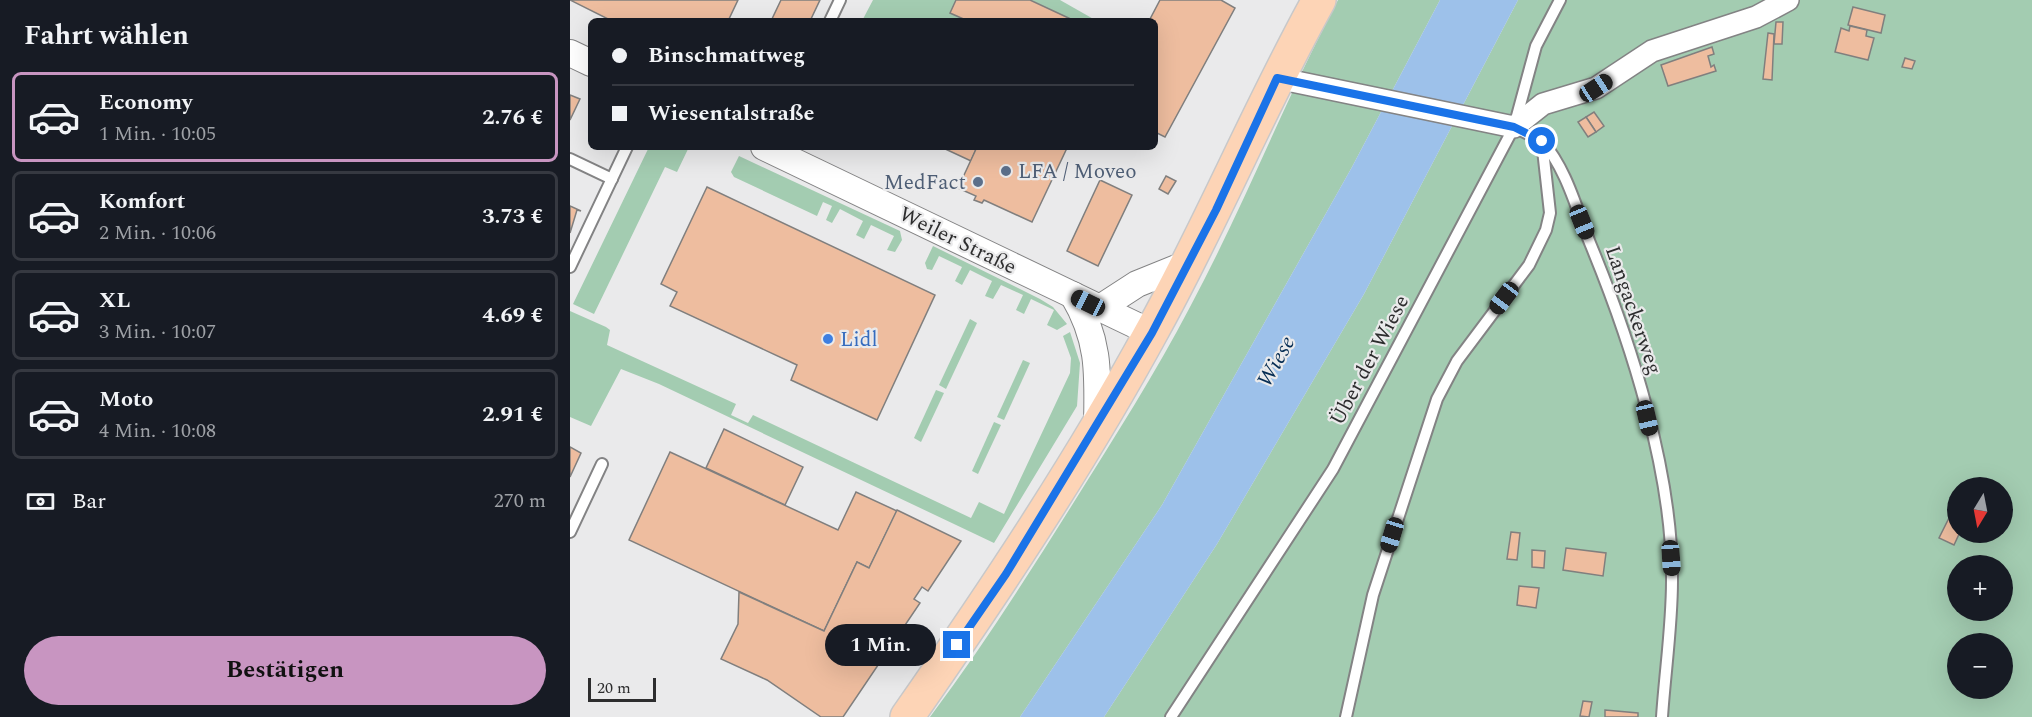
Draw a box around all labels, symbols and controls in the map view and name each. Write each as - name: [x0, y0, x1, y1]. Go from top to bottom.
- text: Fahrt wählen: [24, 15, 189, 57]
- text: Binschmattweg: [648, 39, 805, 72]
- car: [1576, 71, 1616, 105]
- text: Economy: [99, 86, 192, 119]
- icon: car: [27, 90, 81, 144]
- text: Wiesentalstraße: [648, 97, 814, 130]
- text: 2.76 €: [482, 101, 543, 134]
- text: 1 Min. · 10:05: [99, 119, 216, 149]
- route start: [1528, 127, 1555, 154]
- place label: LFA / Moveo: [1018, 156, 1137, 188]
- marker: LFA / Moveo: [999, 164, 1013, 178]
- place label: MedFact: [884, 167, 966, 199]
- marker: MedFact: [971, 175, 985, 189]
- text: Komfort: [99, 185, 185, 218]
- icon: car: [27, 189, 81, 243]
- street label: Weiler Straße: [893, 199, 1022, 283]
- text: 3.73 €: [482, 200, 543, 233]
- car: [1567, 202, 1597, 242]
- text: 2 Min. · 10:06: [99, 218, 216, 248]
- street label: Langackerweg: [1596, 242, 1670, 379]
- car: [1486, 278, 1522, 318]
- text: XL: [99, 284, 130, 317]
- car: [1068, 287, 1108, 319]
- icon: car: [27, 288, 81, 342]
- street label: Über der Wiese: [1322, 289, 1418, 432]
- text: 4.69 €: [482, 299, 543, 332]
- text: 3 Min. · 10:07: [99, 317, 216, 347]
- place label: Lidl: [840, 324, 878, 356]
- water label: Wiese: [1249, 330, 1304, 394]
- marker: Lidl: [821, 332, 835, 346]
- text: Moto: [99, 383, 153, 416]
- icon: car: [27, 387, 81, 441]
- text: 2.91 €: [482, 398, 543, 431]
- car: [1634, 398, 1660, 438]
- text: 4 Min. · 10:08: [99, 416, 216, 446]
- north arrow: [1947, 477, 2013, 543]
- map controls: [1947, 477, 2013, 699]
- icon: cash: [24, 485, 57, 518]
- text: Bar: [72, 485, 106, 518]
- text: 270 m: [494, 486, 546, 516]
- car: [1378, 515, 1406, 555]
- car: [1661, 539, 1681, 577]
- button: +: [1947, 555, 2013, 621]
- callout: 1 Min.: [825, 624, 936, 666]
- text: 1 Min.: [850, 630, 911, 660]
- route end: [943, 631, 970, 658]
- button: −: [1947, 633, 2013, 699]
- button: Bestätigen: [24, 636, 546, 705]
- scale bar: [588, 675, 656, 702]
- text: 20 m: [597, 676, 631, 700]

